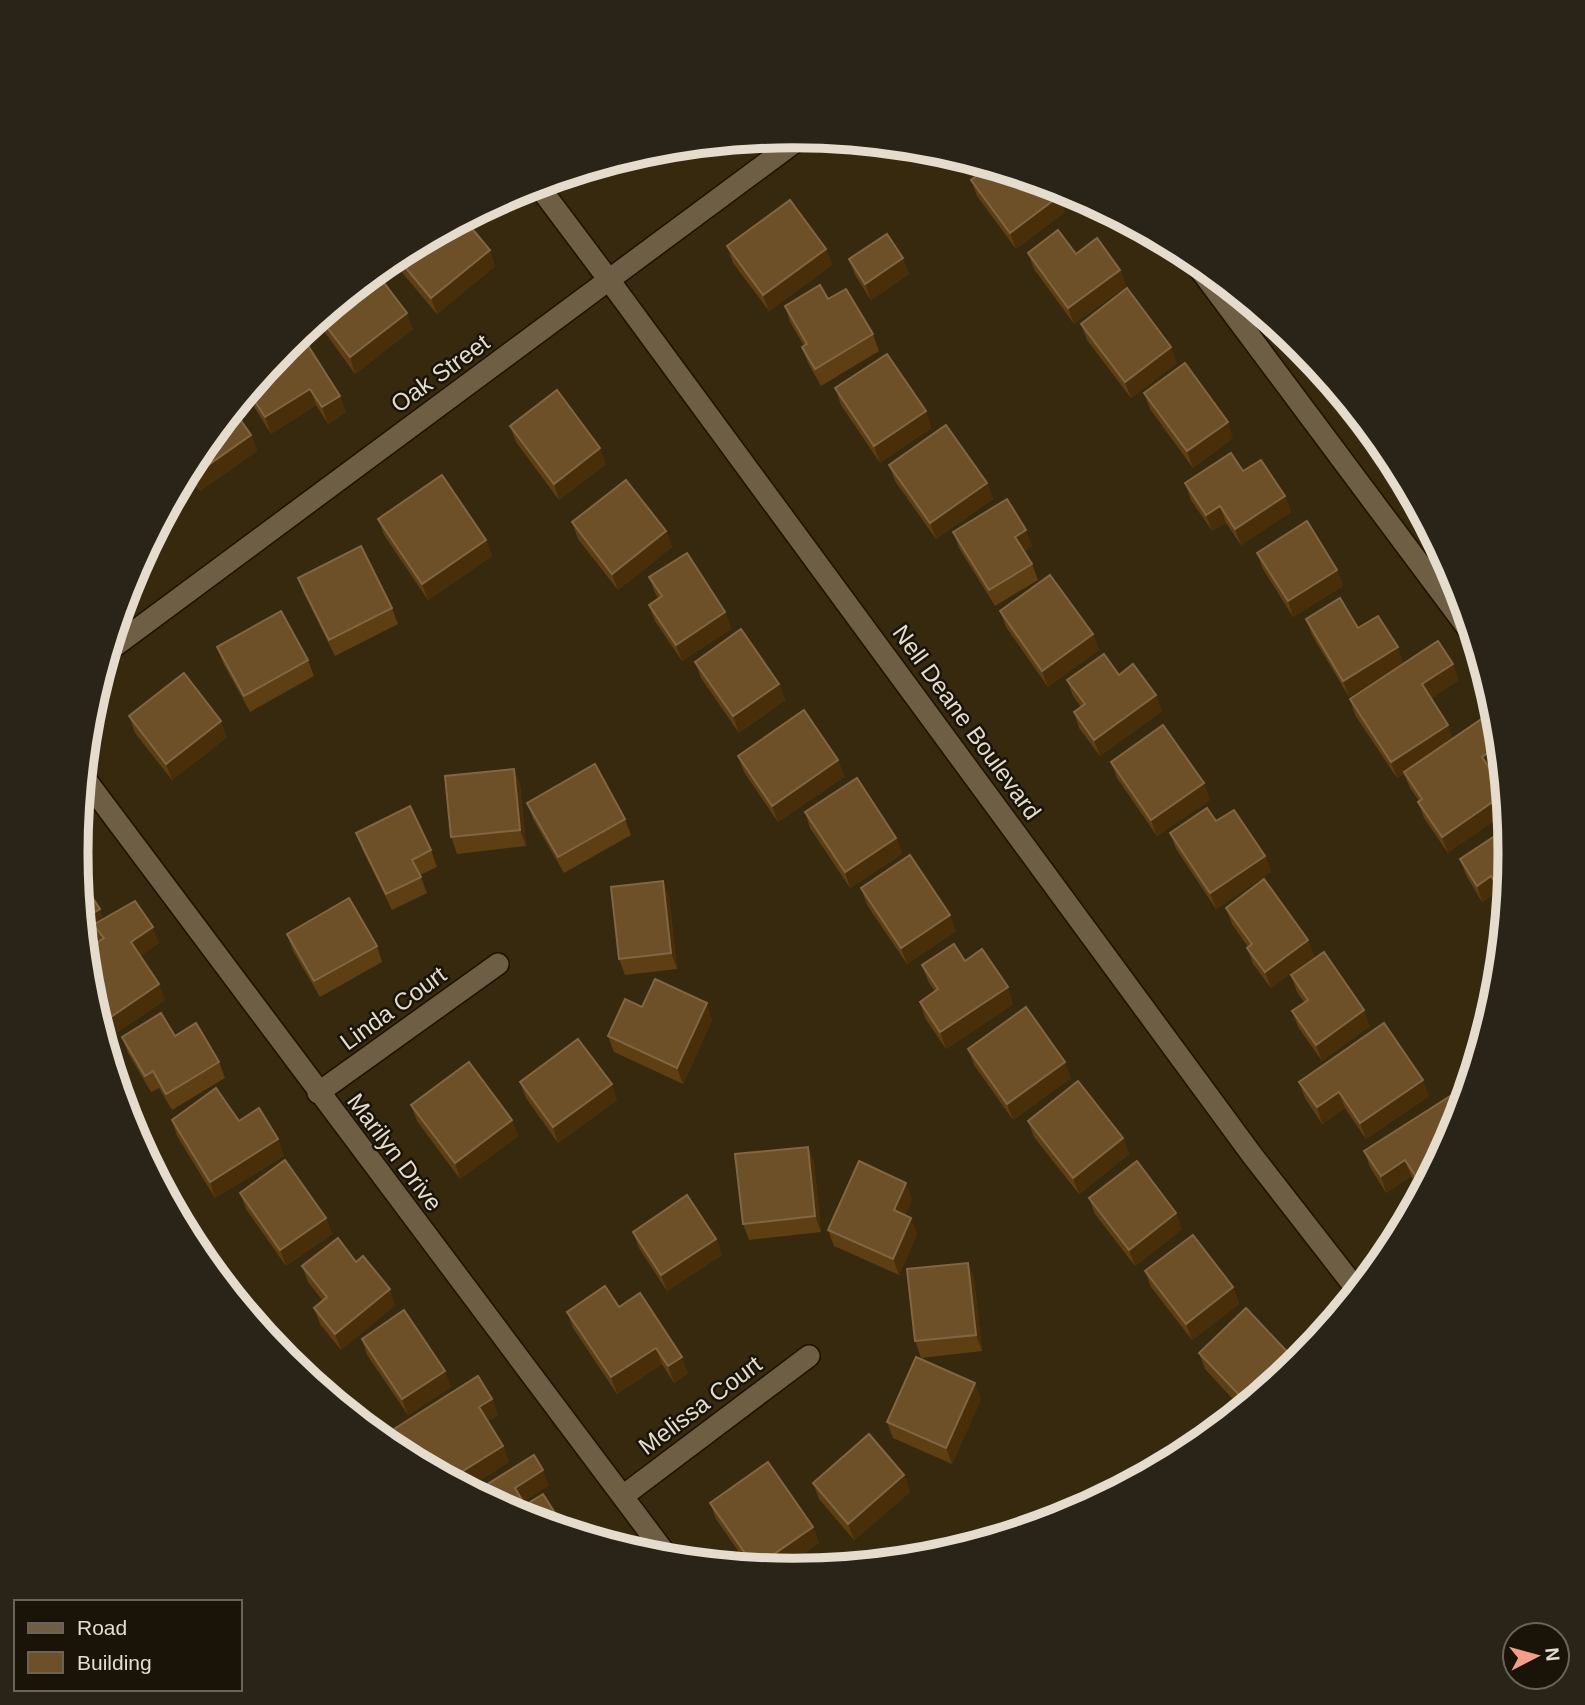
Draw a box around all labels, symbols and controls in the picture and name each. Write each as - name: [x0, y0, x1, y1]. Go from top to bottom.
- street label: Oak Street: [386, 328, 495, 418]
- street label: Nell Deane Boulevard: [887, 620, 1047, 824]
- street label: Linda Court: [335, 960, 451, 1055]
- street label: Marilyn Drive: [342, 1088, 448, 1216]
- street label: Melissa Court: [633, 1350, 767, 1460]
- legend: [14, 1600, 242, 1691]
- text: Road: [77, 1616, 127, 1639]
- north arrow: [1501, 1621, 1571, 1691]
- text: N: [1541, 1646, 1564, 1662]
- text: Building: [77, 1651, 152, 1674]

